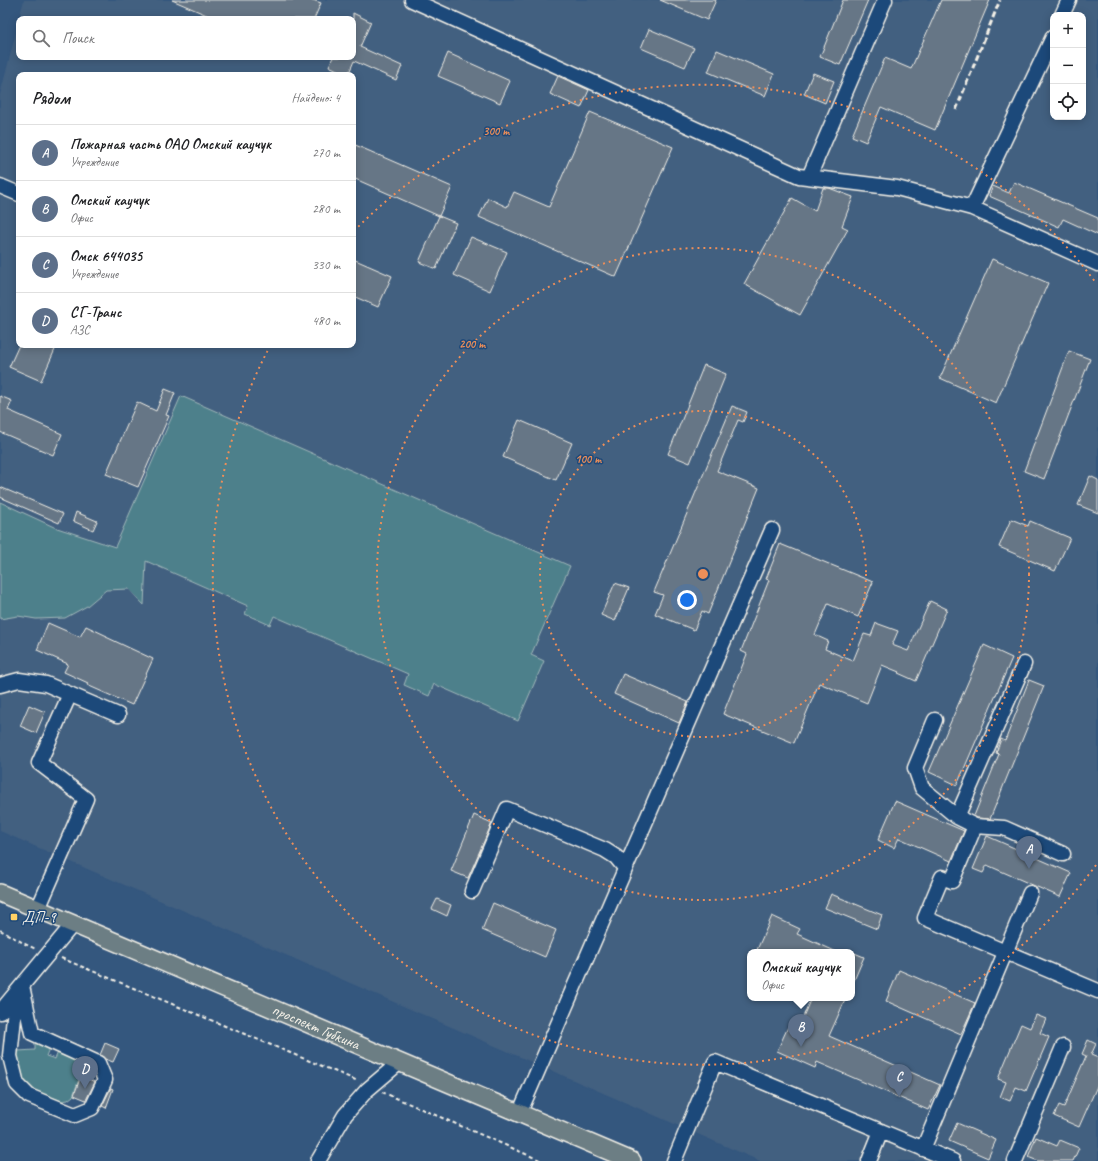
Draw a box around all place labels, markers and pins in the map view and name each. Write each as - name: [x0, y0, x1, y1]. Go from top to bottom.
- centre of rings: [696, 567, 710, 581]
- pin: A: [1016, 836, 1042, 869]
- place label: ДП-9: [22, 907, 57, 927]
- marker: ДП-9: [9, 912, 19, 922]
- pin: B: [788, 1014, 814, 1047]
- pin: D: [72, 1056, 98, 1089]
- pin: C: [886, 1064, 912, 1097]

